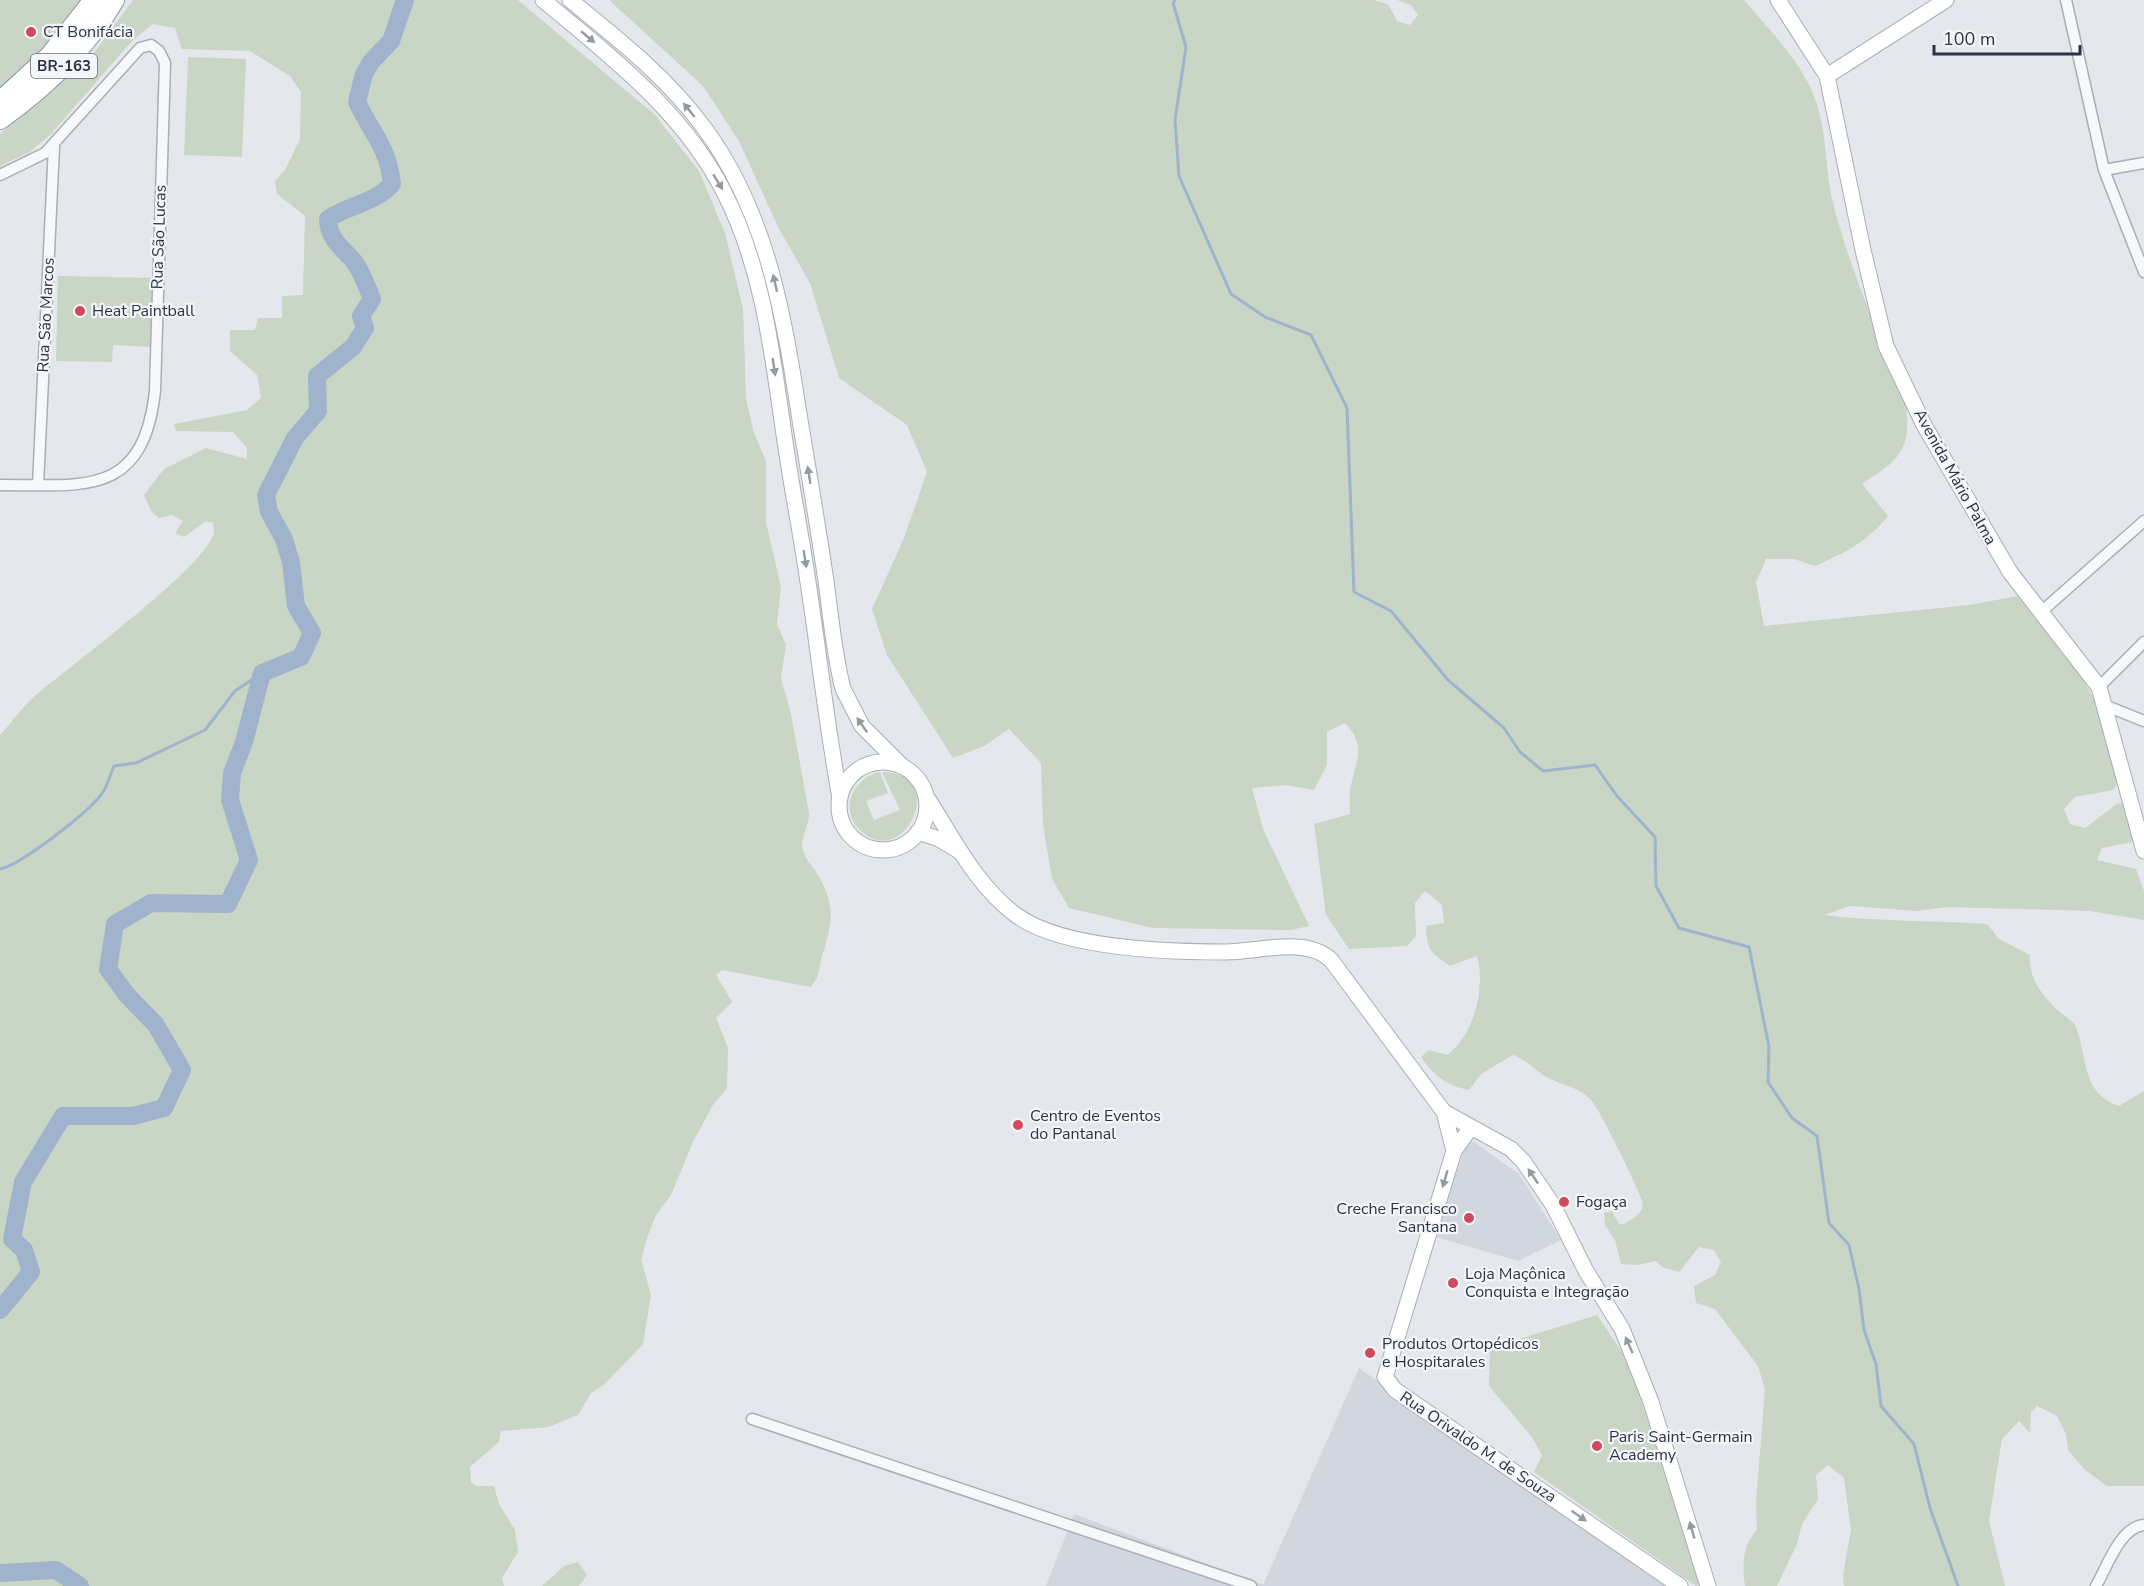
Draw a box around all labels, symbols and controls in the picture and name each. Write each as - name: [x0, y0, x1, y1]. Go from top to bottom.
- scale bar: [1934, 18, 2080, 56]
- place label: CT Bonifácia: [43, 21, 133, 43]
- marker: CT Bonifácia: [24, 25, 38, 39]
- text: 100 m: [1943, 27, 1995, 51]
- one-way arrow: [580, 31, 596, 44]
- road number: BR-163: [31, 54, 97, 78]
- one-way arrow: [683, 102, 696, 118]
- one-way arrow: [712, 174, 723, 190]
- street label: Rua São Lucas: [146, 184, 172, 290]
- street label: Rua São Marcos: [32, 257, 60, 373]
- one-way arrow: [770, 273, 779, 292]
- place label: Heat Paintball: [92, 300, 195, 322]
- marker: Heat Paintball: [73, 304, 87, 318]
- one-way arrow: [770, 357, 779, 376]
- street label: Avenida Mário Palma: [1908, 405, 2002, 549]
- one-way arrow: [804, 466, 813, 485]
- one-way arrow: [800, 550, 809, 569]
- one-way arrow: [856, 718, 868, 734]
- place label: Centro de Eventos do Pantanal: [1030, 1105, 1161, 1145]
- marker: Centro de Eventos do Pantanal: [1011, 1118, 1025, 1132]
- one-way arrow: [1528, 1167, 1539, 1184]
- one-way arrow: [1440, 1170, 1449, 1188]
- place label: Fogaça: [1576, 1191, 1627, 1213]
- marker: Fogaça: [1557, 1195, 1571, 1209]
- place label: Creche Francisco Santana: [1336, 1198, 1457, 1238]
- marker: Creche Francisco Santana: [1462, 1211, 1476, 1225]
- place label: Loja Maçônica Conquista e Integração: [1465, 1263, 1629, 1303]
- marker: Loja Maçônica Conquista e Integração: [1446, 1276, 1460, 1290]
- place label: Produtos Ortopédicos e Hospitarales: [1382, 1333, 1539, 1373]
- one-way arrow: [1625, 1337, 1634, 1354]
- marker: Produtos Ortopédicos e Hospitarales: [1363, 1346, 1377, 1360]
- street label: Rua Orivaldo M. de Souza: [1395, 1386, 1561, 1508]
- place label: Paris Saint-Germain Academy: [1609, 1426, 1753, 1466]
- marker: Paris Saint-Germain Academy: [1590, 1439, 1604, 1453]
- one-way arrow: [1571, 1510, 1587, 1522]
- one-way arrow: [1687, 1521, 1696, 1539]

